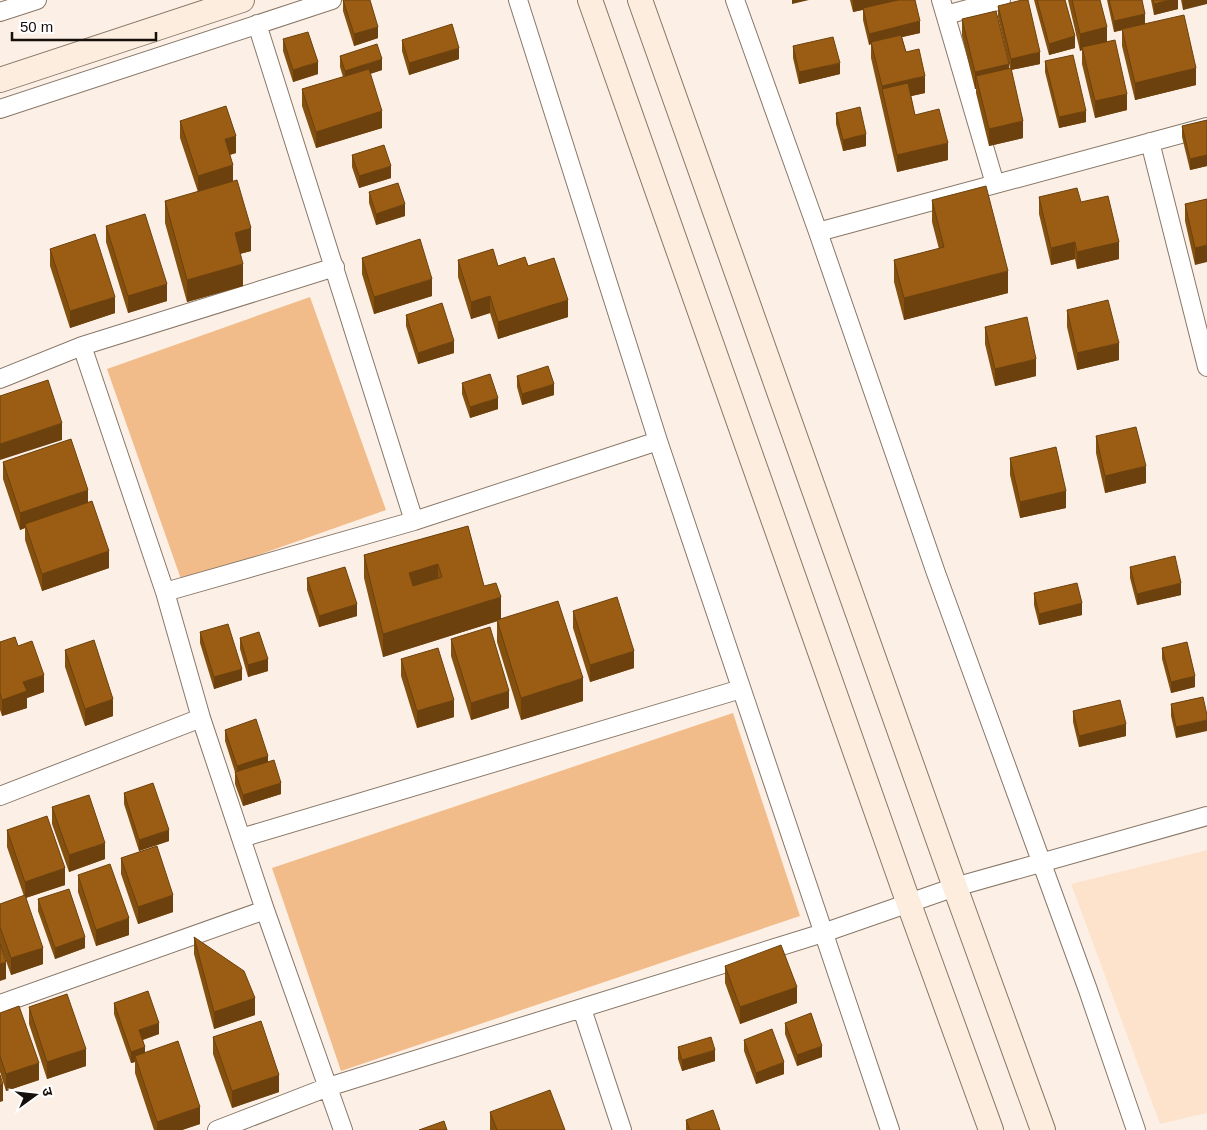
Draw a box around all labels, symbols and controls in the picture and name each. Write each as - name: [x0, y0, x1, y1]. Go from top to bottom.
- scale bar: [12, 10, 156, 42]
- text: 50 m: [20, 18, 53, 35]
- north arrow: [10, 1070, 60, 1120]
- text: उ: [39, 1086, 57, 1098]

